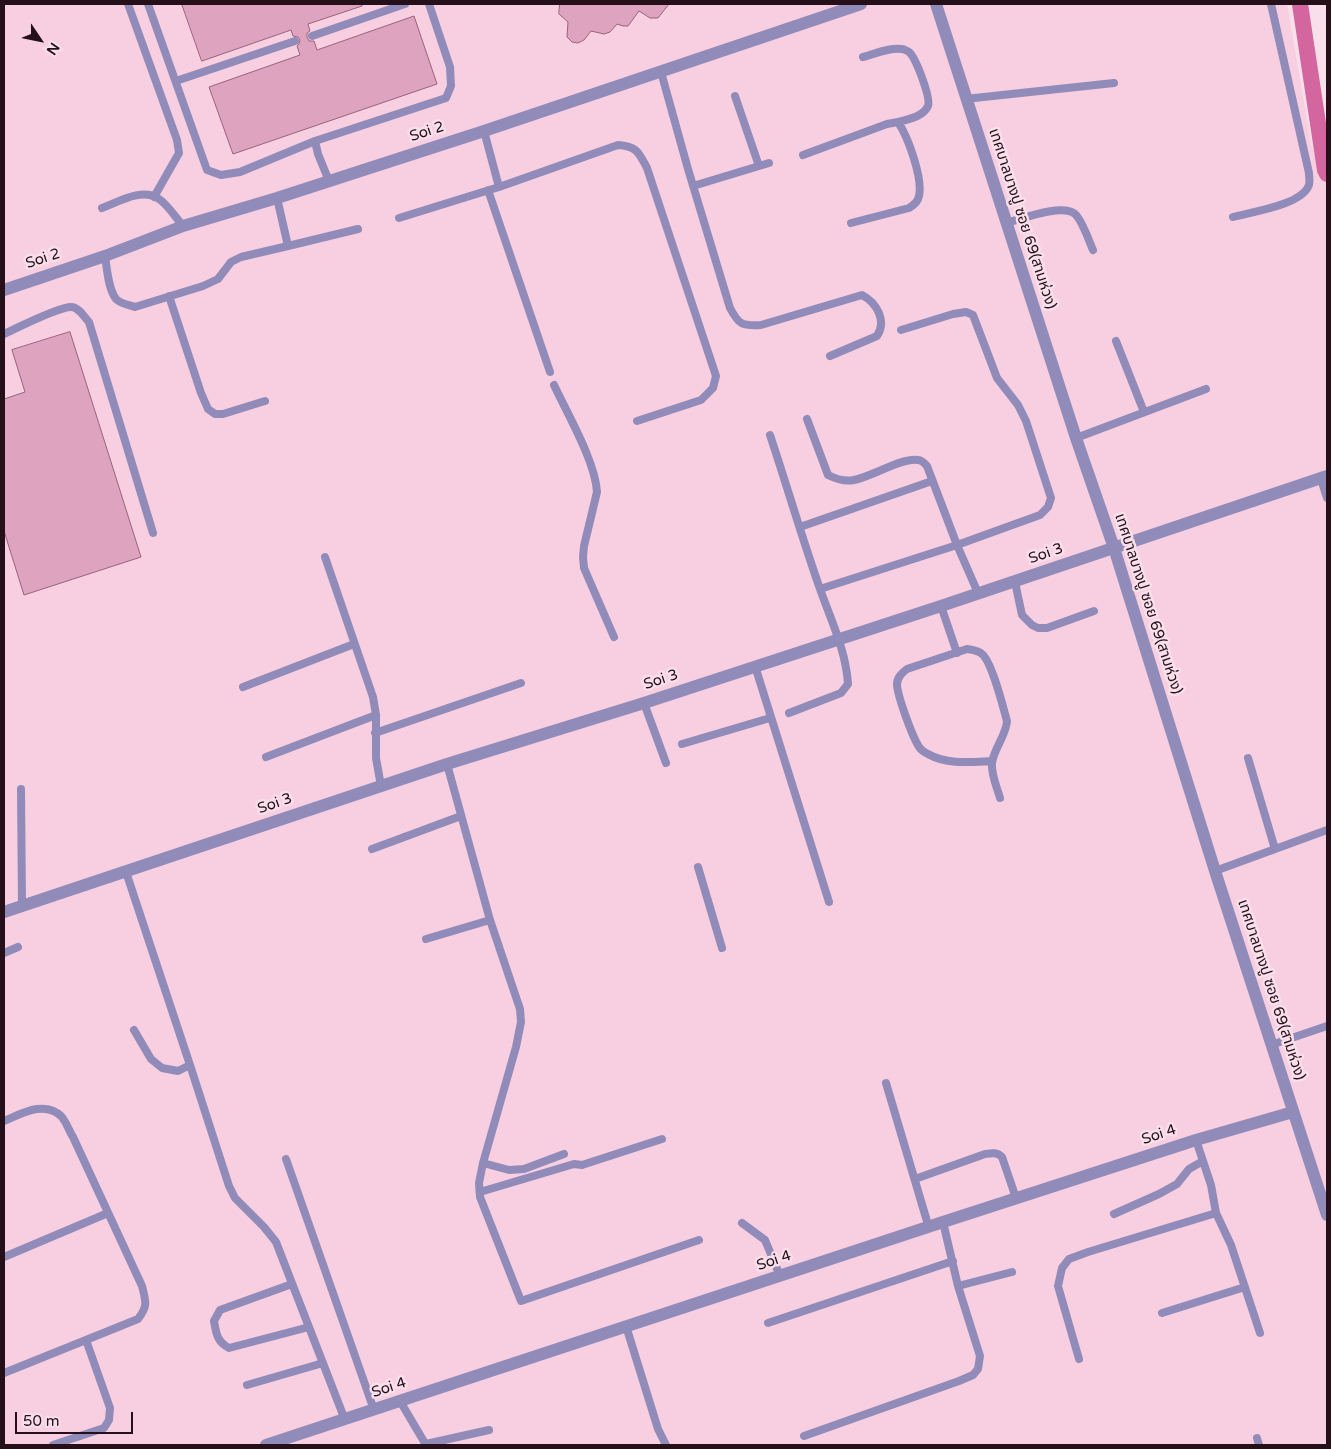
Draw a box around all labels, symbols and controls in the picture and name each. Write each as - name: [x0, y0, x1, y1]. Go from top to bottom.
- north arrow: [15, 15, 65, 65]
- text: N: [43, 39, 63, 58]
- street label: Soi 2: [407, 118, 447, 146]
- street label: เทศบาลบางปู ซอย 69(สามห่วง): [984, 126, 1060, 312]
- street label: Soi 2: [23, 245, 63, 273]
- street label: เทศบาลบางปู ซอย 69(สามห่วง): [1110, 511, 1186, 697]
- street label: Soi 3: [1026, 540, 1066, 568]
- street label: Soi 3: [641, 666, 681, 694]
- street label: Soi 3: [255, 790, 295, 818]
- street label: เทศบาลบางปู ซอย 69(สามห่วง): [1233, 897, 1309, 1083]
- street label: Soi 4: [1139, 1121, 1179, 1149]
- street label: Soi 4: [754, 1247, 794, 1275]
- street label: Soi 4: [369, 1374, 409, 1402]
- scale bar: [18, 1402, 135, 1434]
- text: 50 m: [23, 1412, 60, 1430]

